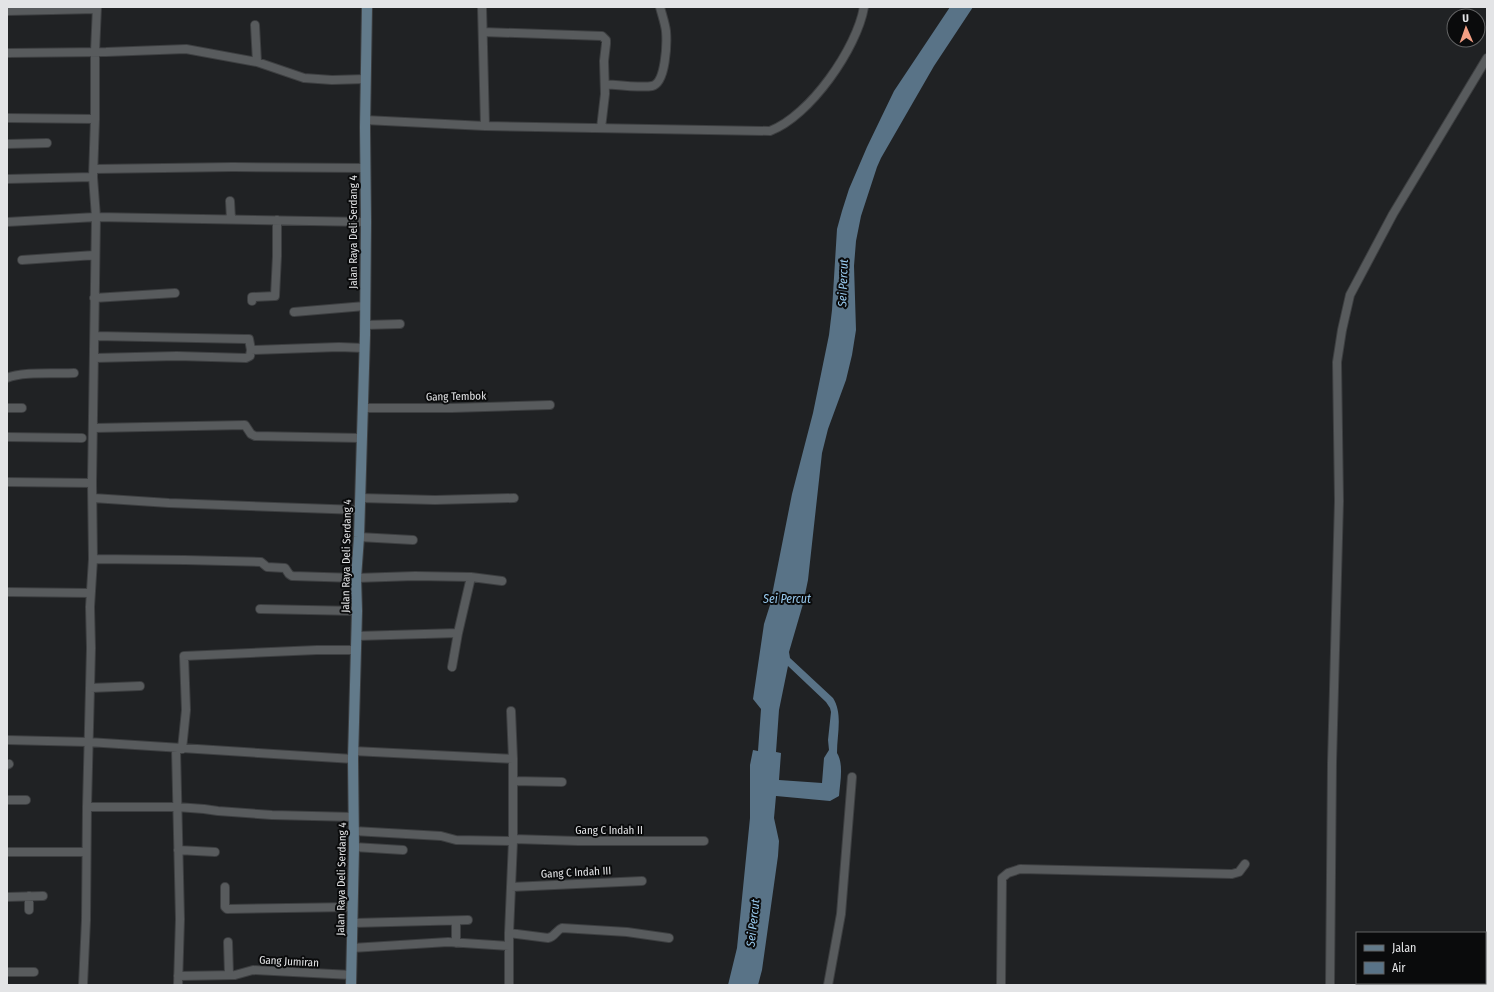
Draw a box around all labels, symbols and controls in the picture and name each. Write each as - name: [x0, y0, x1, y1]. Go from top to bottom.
- north arrow: [1446, 8, 1486, 48]
- text: U: [1462, 12, 1469, 25]
- street label: Jalan Raya Deli Serdang 4: [347, 175, 360, 289]
- water label: Sei Percut: [835, 259, 851, 308]
- street label: Gang Tembok: [426, 389, 487, 404]
- street label: Jalan Raya Deli Serdang 4: [339, 499, 354, 613]
- water label: Sei Percut: [762, 592, 811, 606]
- street label: Jalan Raya Deli Serdang 4: [334, 822, 349, 936]
- street label: Gang C Indah II: [575, 824, 643, 837]
- street label: Gang C Indah III: [541, 864, 612, 881]
- water label: Sei Percut: [743, 898, 762, 949]
- legend: [1356, 932, 1486, 984]
- text: Jalan: [1392, 941, 1416, 955]
- street label: Gang Jumiran: [259, 953, 319, 970]
- text: Air: [1392, 961, 1406, 975]

